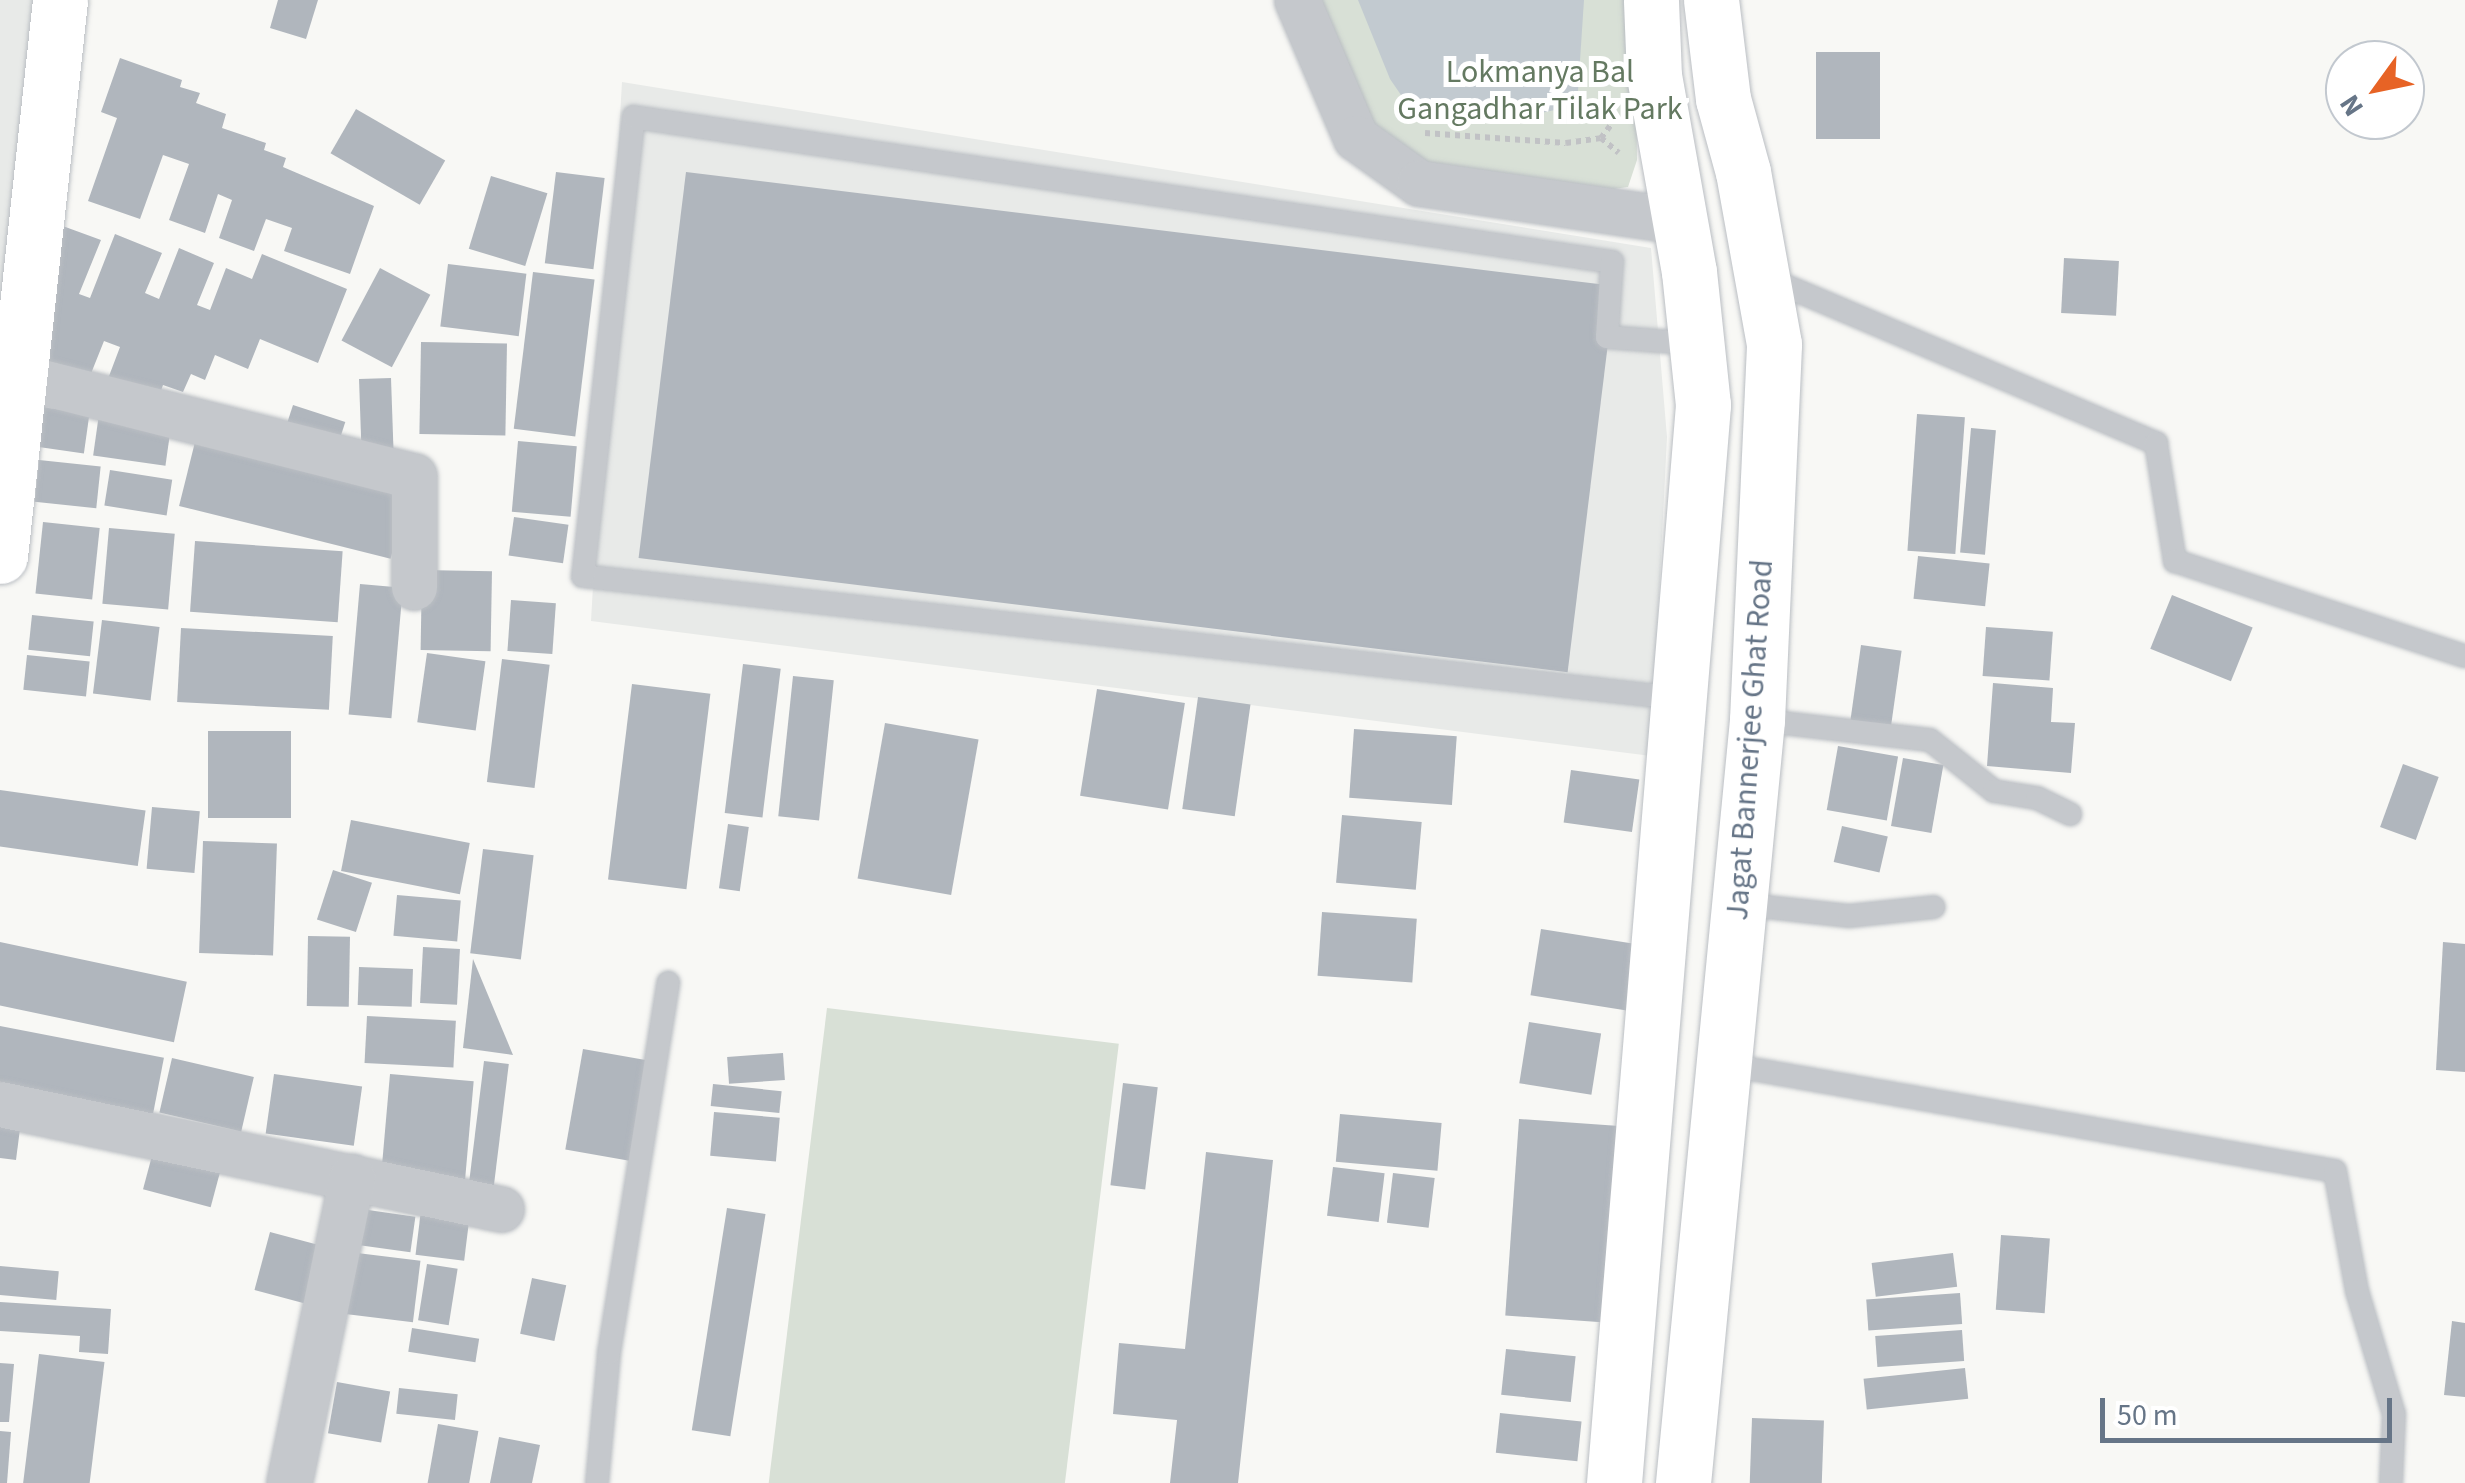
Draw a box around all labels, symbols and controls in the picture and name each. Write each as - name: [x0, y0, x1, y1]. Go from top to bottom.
- north arrow: [2325, 40, 2425, 140]
- park label: Lokmanya Bal Gangadhar Tilak Park: [1397, 54, 1683, 129]
- text: N: [2330, 87, 2373, 124]
- street label: Jagat Bannerjee Ghat Road: [1718, 558, 1782, 922]
- scale bar: [2105, 1378, 2398, 1440]
- text: 50 m: [2117, 1394, 2178, 1437]

